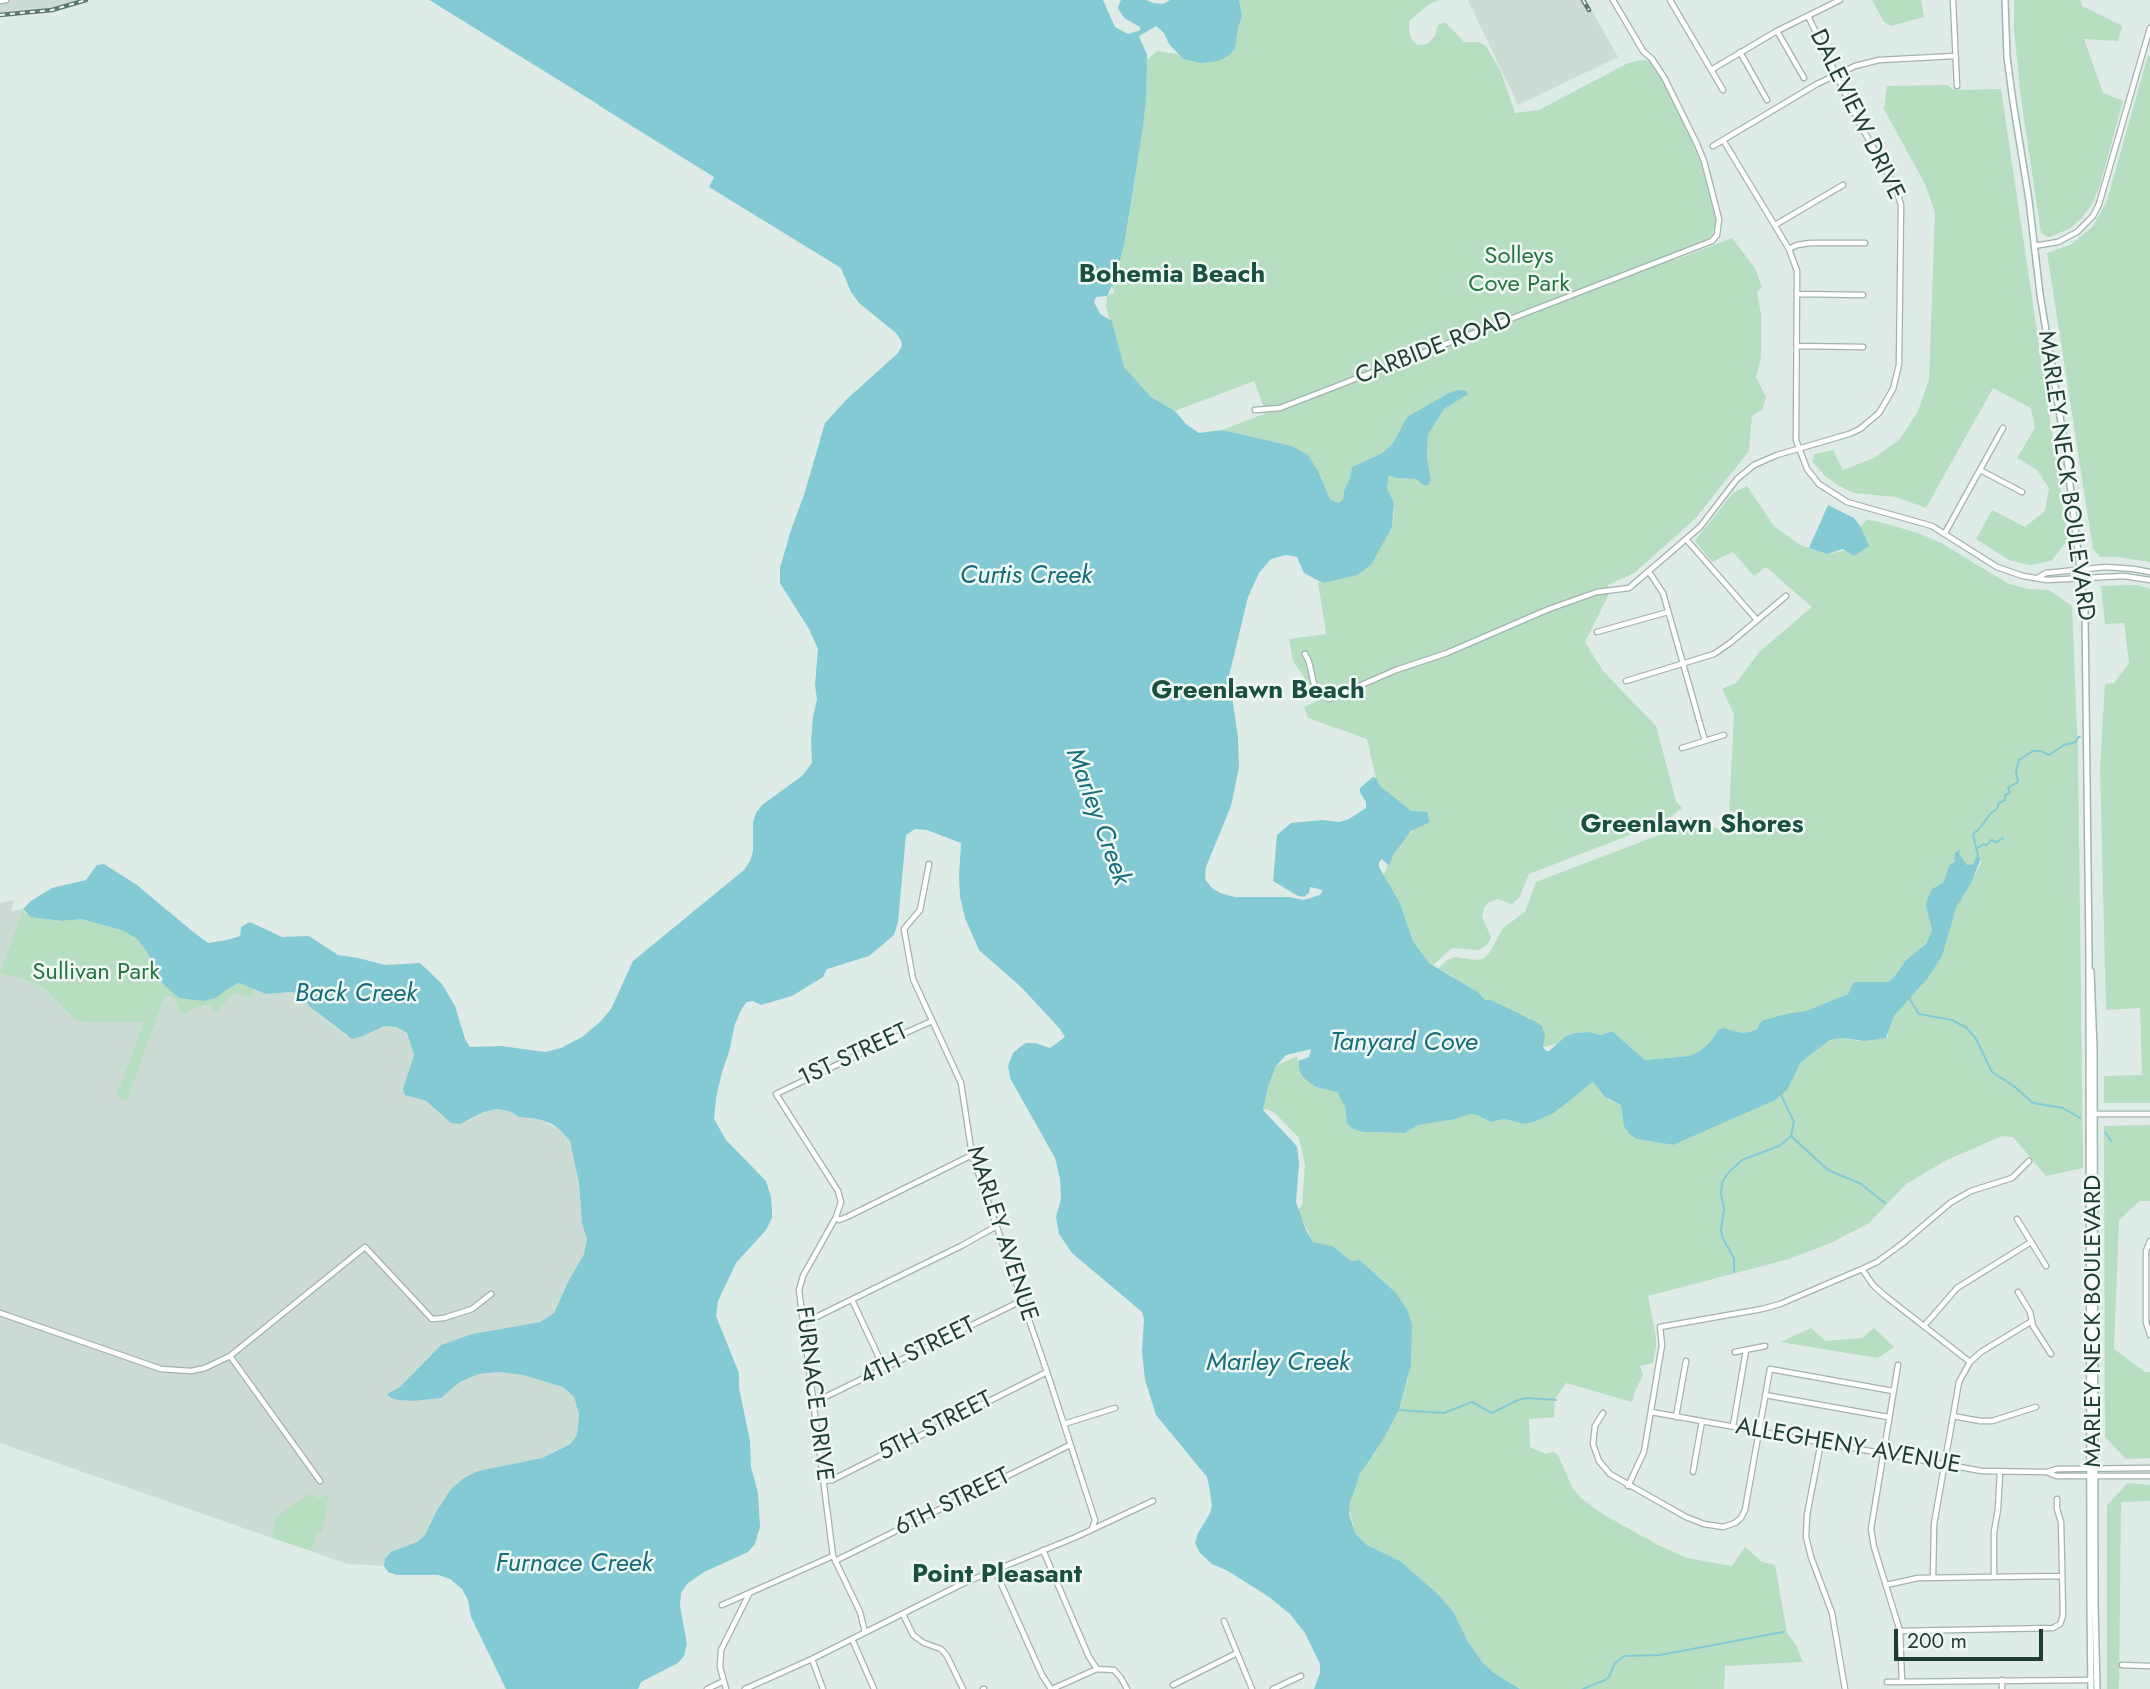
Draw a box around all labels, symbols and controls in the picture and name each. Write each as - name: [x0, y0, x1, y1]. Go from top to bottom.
- street label: DALEVIEW DRIVE: [1802, 25, 1910, 205]
- park label: Solleys Cove Park: [1468, 243, 1570, 299]
- district label: Bohemia Beach: [1079, 260, 1265, 292]
- street label: CARBIDE ROAD: [1352, 306, 1516, 392]
- street label: MARLEY NECK BOULEVARD: [2030, 329, 2100, 623]
- water label: Curtis Creek: [960, 561, 1092, 593]
- district label: Greenlawn Beach: [1151, 676, 1365, 708]
- water label: Marley Creek: [1058, 744, 1136, 890]
- district label: Greenlawn Shores: [1580, 810, 1804, 842]
- park label: Sullivan Park: [32, 959, 160, 987]
- water label: Back Creek: [295, 979, 417, 1011]
- street label: 1ST STREET: [795, 1018, 913, 1094]
- water label: Tanyard Cove: [1330, 1028, 1478, 1060]
- street label: MARLEY AVENUE: [959, 1143, 1043, 1325]
- street label: MARLEY NECK BOULEVARD: [2080, 1175, 2108, 1467]
- street label: FURNACE DRIVE: [788, 1305, 838, 1483]
- street label: 4TH STREET: [856, 1312, 980, 1392]
- water label: Marley Creek: [1206, 1348, 1350, 1380]
- street label: 5TH STREET: [874, 1386, 998, 1468]
- street label: ALLEGHENY AVENUE: [1733, 1413, 1963, 1481]
- street label: 6TH STREET: [891, 1463, 1015, 1543]
- water label: Furnace Creek: [495, 1549, 653, 1581]
- district label: Point Pleasant: [912, 1560, 1082, 1592]
- scale bar: [1898, 1616, 2047, 1660]
- text: 200 m: [1907, 1626, 1967, 1656]

